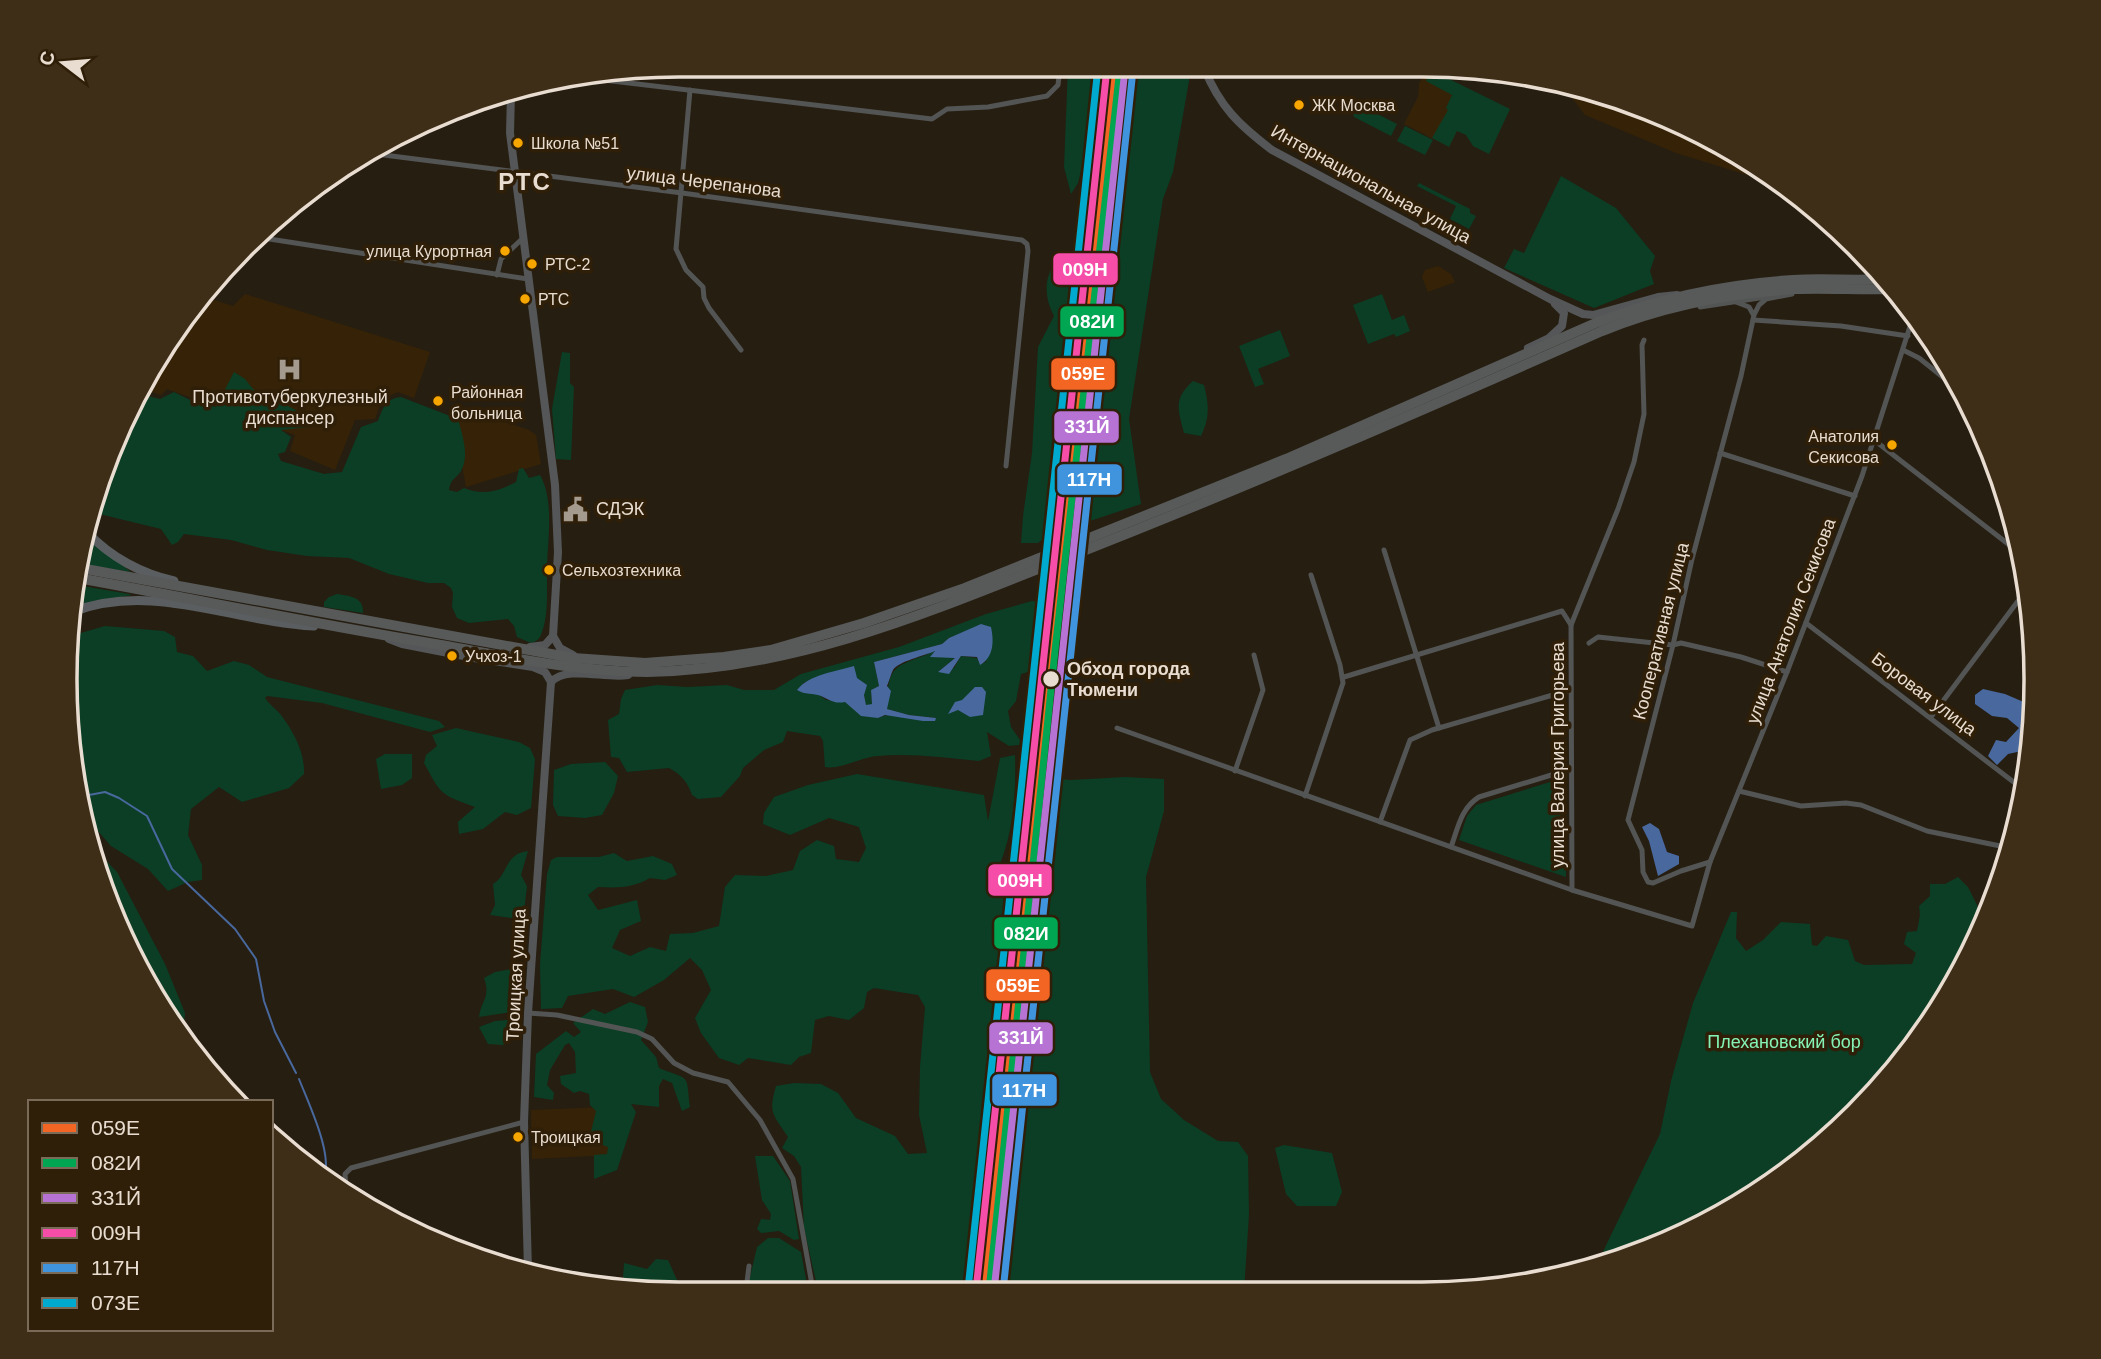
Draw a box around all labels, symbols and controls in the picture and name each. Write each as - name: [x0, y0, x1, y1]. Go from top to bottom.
- north arrow: [28, 28, 98, 98]
- text: С: [35, 49, 59, 68]
- place label: ЖК Москва: [1312, 97, 1395, 114]
- marker: ЖК Москва: [1292, 98, 1306, 112]
- street label: Интернациональная улица: [1268, 121, 1475, 248]
- place label: Школа №51: [531, 135, 619, 152]
- marker: Школа №51: [511, 136, 525, 150]
- street label: улица Черепанова: [626, 163, 783, 202]
- district label: РТС: [498, 168, 552, 195]
- place label: улица Курортная: [366, 243, 492, 260]
- marker: улица Курортная: [498, 244, 512, 258]
- line badge: 009Н: [1052, 252, 1119, 286]
- place label: РТС-2: [545, 256, 591, 273]
- marker: РТС-2: [525, 257, 539, 271]
- text: 009Н: [1062, 259, 1108, 280]
- place label: РТС: [538, 291, 569, 308]
- marker: РТС: [518, 292, 532, 306]
- line badge: 082И: [1059, 305, 1125, 338]
- text: 082И: [1069, 311, 1115, 332]
- hospital icon: Противотуберкулезный диспансер: [276, 356, 304, 384]
- line badge: 059Е: [1050, 357, 1116, 391]
- text: 059Е: [1061, 363, 1105, 384]
- place label: Районная больница: [451, 384, 523, 422]
- place label: Противотуберкулезный диспансер: [192, 387, 388, 428]
- marker: Районная больница: [431, 394, 445, 408]
- line badge: 331Й: [1053, 410, 1120, 444]
- text: 331Й: [1064, 416, 1110, 437]
- place label: Анатолия Секисова: [1808, 428, 1879, 466]
- marker: Анатолия Секисова: [1885, 438, 1899, 452]
- line badge: 117Н: [1056, 463, 1123, 496]
- text: 117Н: [1067, 469, 1111, 490]
- public building icon: СДЭК: [562, 495, 590, 523]
- place label: СДЭК: [596, 499, 645, 519]
- street label: улица Анатолия Секисова: [1743, 514, 1840, 727]
- street label: Кооперативная улица: [1629, 539, 1693, 722]
- place label: Сельхозтехника: [562, 562, 681, 579]
- marker: Сельхозтехника: [542, 563, 556, 577]
- street label: улица Валерия Григорьева: [1548, 641, 1568, 868]
- place label: Учхоз-1: [465, 648, 522, 665]
- street label: Боровая улица: [1868, 648, 1981, 740]
- marker: Учхоз-1: [445, 649, 459, 663]
- place label: Обход города Тюмени: [1067, 659, 1191, 700]
- marker: Обход города Тюмени: [1041, 669, 1061, 689]
- line badge: 009Н: [987, 863, 1053, 897]
- text: 009Н: [997, 870, 1043, 891]
- street label: Троицкая улица: [503, 907, 530, 1042]
- line badge: 082И: [993, 916, 1059, 950]
- text: 082И: [1003, 923, 1049, 944]
- line badge: 059Е: [985, 968, 1051, 1002]
- text: 059Е: [996, 975, 1040, 996]
- line badge: 331Й: [988, 1021, 1054, 1055]
- text: 331Й: [998, 1027, 1044, 1048]
- park label: Плехановский бор: [1707, 1032, 1861, 1052]
- line badge: 117Н: [991, 1073, 1058, 1107]
- text: 117Н: [1002, 1080, 1046, 1101]
- legend: [28, 1100, 273, 1331]
- text: 059Е: [91, 1116, 140, 1139]
- place label: Троицкая: [531, 1129, 601, 1146]
- marker: Троицкая: [511, 1130, 525, 1144]
- text: 082И: [91, 1151, 141, 1174]
- text: 331Й: [91, 1186, 141, 1209]
- text: 009Н: [91, 1221, 141, 1244]
- text: 117Н: [91, 1256, 140, 1279]
- text: 073Е: [91, 1291, 140, 1314]

